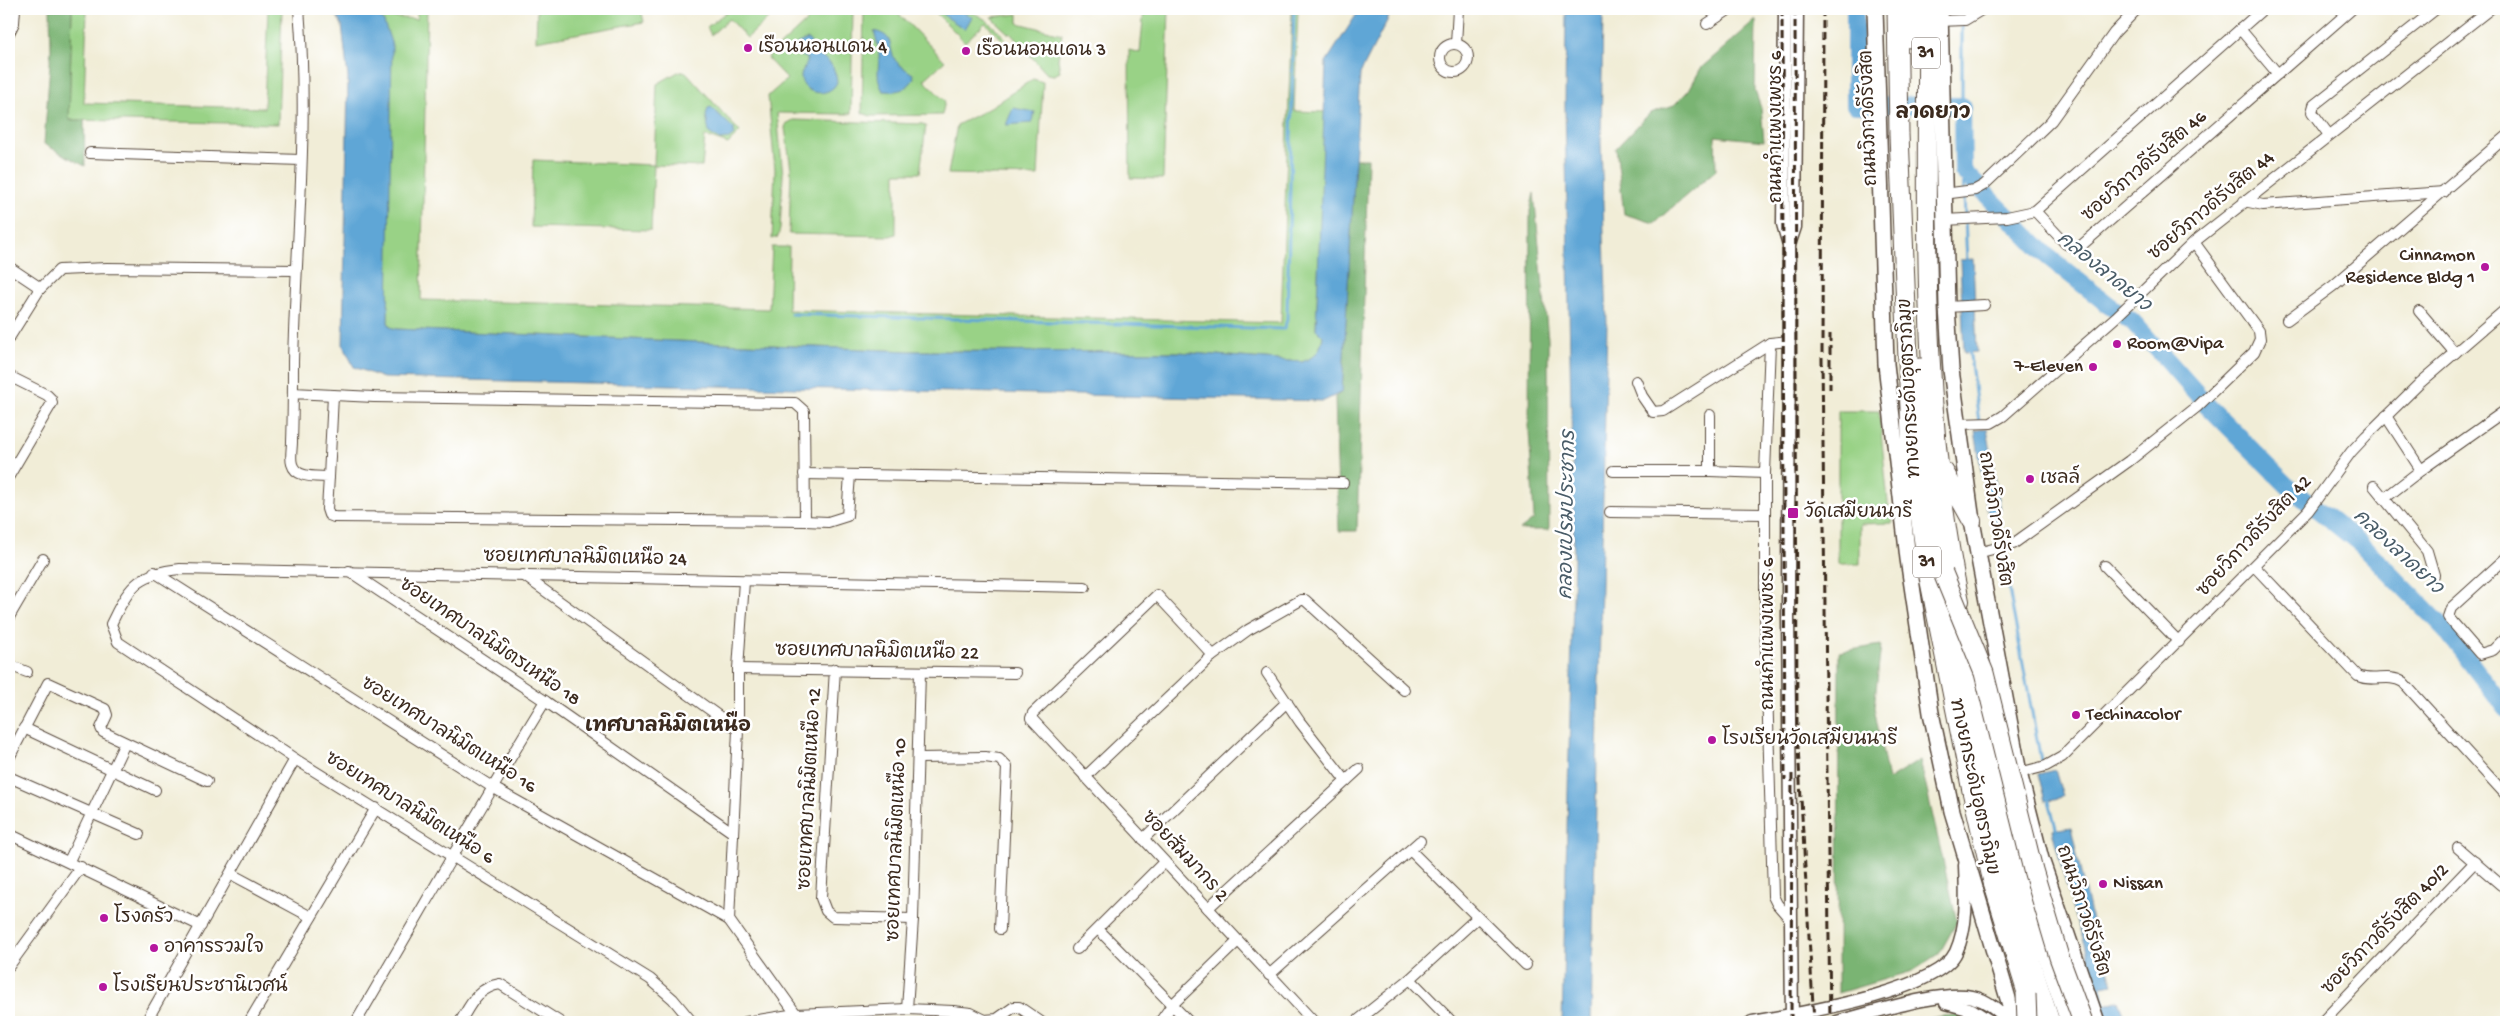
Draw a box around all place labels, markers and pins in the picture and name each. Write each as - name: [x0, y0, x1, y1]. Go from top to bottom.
- place label: เรือนนอนแดน 4: [758, 34, 887, 60]
- place label: เรือนนอนแดน 3: [976, 37, 1106, 63]
- marker: เรือนนอนแดน 4: [742, 42, 754, 54]
- marker: เรือนนอนแดน 3: [960, 45, 972, 57]
- place label: Cinnamon Residence Bldg 1: [2345, 245, 2475, 290]
- marker: Cinnamon Residence Bldg 1: [2479, 261, 2491, 273]
- place label: Room@Vipa: [2127, 333, 2225, 356]
- marker: Room@Vipa: [2111, 338, 2123, 350]
- place label: 7-Eleven: [2013, 356, 2083, 379]
- marker: 7-Eleven: [2087, 361, 2099, 373]
- place label: เชลล์: [2040, 464, 2080, 491]
- marker: เชลล์: [2024, 473, 2036, 485]
- place label: วัดเสมียนนารี: [1804, 499, 1912, 525]
- marker: วัดเสมียนนารี: [1786, 506, 1800, 520]
- place label: Techinacolor: [2085, 704, 2183, 727]
- marker: Techinacolor: [2070, 709, 2082, 721]
- place label: โรงเรียนวัดเสมียนนารี: [1722, 725, 1897, 752]
- marker: โรงเรียนวัดเสมียนนารี: [1706, 734, 1718, 746]
- place label: Nissan: [2113, 873, 2163, 896]
- marker: Nissan: [2097, 878, 2109, 890]
- place label: โรงครัว: [114, 903, 173, 930]
- marker: โรงครัว: [98, 912, 110, 924]
- place label: อาคารรวมใจ: [164, 933, 264, 960]
- marker: อาคารรวมใจ: [148, 942, 160, 954]
- place label: โรงเรียนประชานิเวศน์: [113, 972, 288, 999]
- marker: โรงเรียนประชานิเวศน์: [97, 981, 109, 993]

